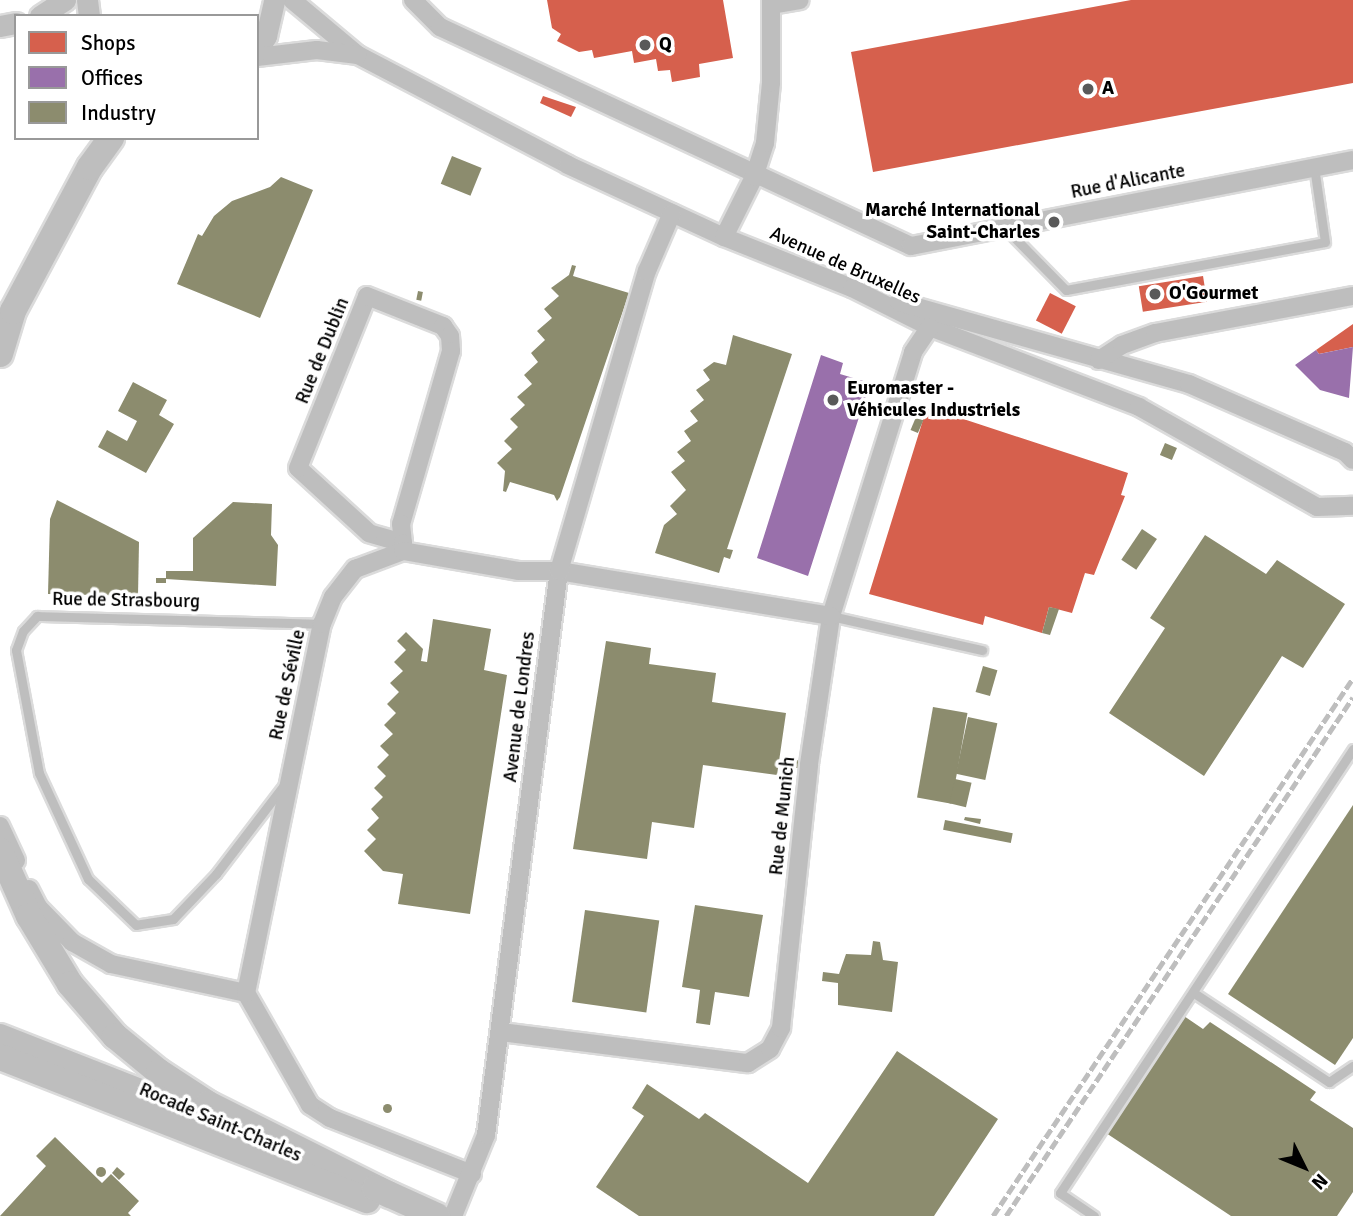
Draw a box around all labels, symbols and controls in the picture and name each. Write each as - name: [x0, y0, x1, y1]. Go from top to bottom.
- legend: [14, 14, 259, 140]
- text: Shops: [81, 30, 135, 56]
- place label: Q: [659, 34, 672, 56]
- marker: Q: [637, 37, 653, 53]
- text: Offices: [81, 65, 143, 91]
- place label: A: [1102, 78, 1114, 100]
- marker: A: [1080, 81, 1096, 97]
- text: Industry: [81, 100, 156, 126]
- street label: Rue d'Alicante: [1069, 160, 1187, 204]
- place label: Marché International Saint-Charles: [865, 200, 1040, 244]
- marker: Marché International Saint-Charles: [1046, 214, 1062, 230]
- street label: Avenue de Bruxelles: [766, 223, 924, 309]
- place label: O'Gourmet: [1169, 283, 1258, 305]
- marker: O'Gourmet: [1147, 286, 1163, 302]
- street label: Rue de Dublin: [291, 295, 355, 407]
- place label: Euromaster - Véhicules Industriels: [847, 378, 1020, 422]
- marker: Euromaster - Véhicules Industriels: [825, 392, 841, 408]
- street label: Rue de Strasbourg: [52, 588, 200, 614]
- street label: Rue de Séville: [265, 628, 311, 742]
- street label: Avenue de Londres: [499, 630, 541, 784]
- street label: Rue de Munich: [765, 755, 801, 877]
- street label: Rocade Saint-Charles: [135, 1079, 305, 1167]
- north arrow: [1269, 1132, 1339, 1202]
- text: N: [1306, 1168, 1333, 1194]

